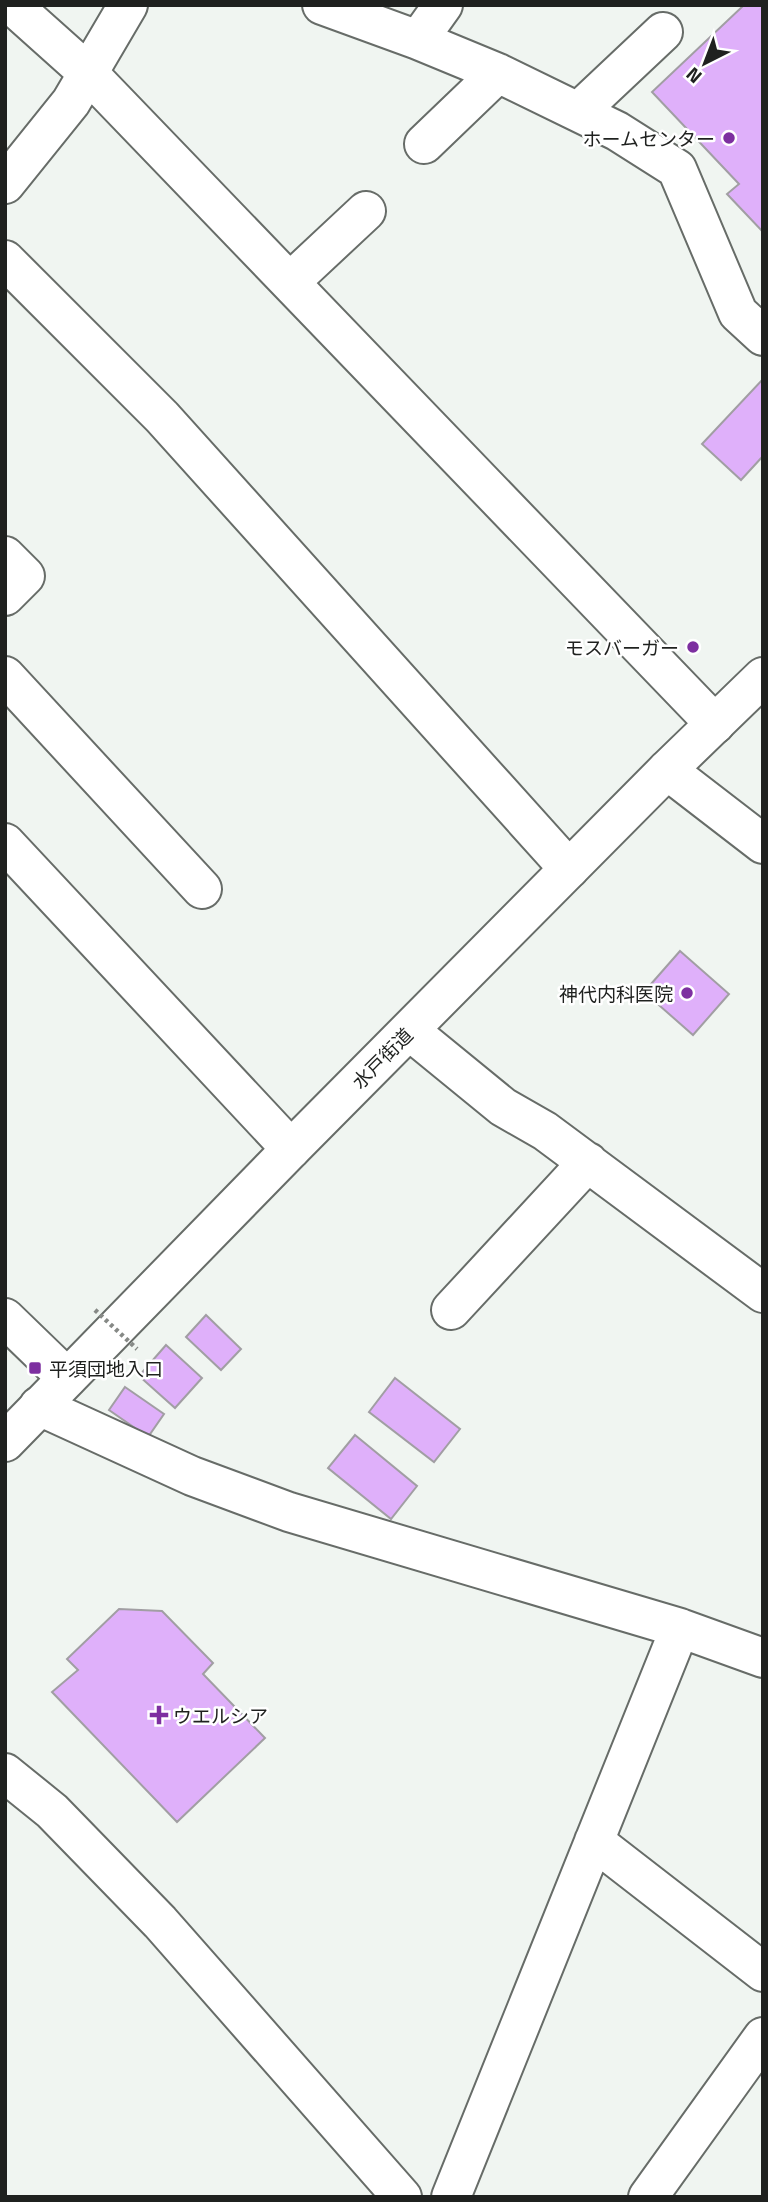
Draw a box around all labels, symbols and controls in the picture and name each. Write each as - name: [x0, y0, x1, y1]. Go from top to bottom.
- north arrow: [670, 28, 740, 98]
- text: N: [679, 61, 708, 91]
- place label: ホームセンター: [583, 124, 715, 153]
- marker: ホームセンター: [721, 130, 737, 146]
- place label: モスバーガー: [565, 633, 679, 662]
- marker: モスバーガー: [685, 639, 701, 655]
- place label: 神代内科医院: [559, 979, 673, 1008]
- marker: 神代内科医院: [679, 985, 695, 1001]
- street label: 水戸街道: [345, 1021, 419, 1095]
- place label: 平須団地入口: [49, 1354, 163, 1383]
- marker: 平須団地入口: [27, 1360, 43, 1376]
- place label: ウエルシア: [173, 1701, 268, 1730]
- marker: ウエルシア: [151, 1707, 167, 1723]

